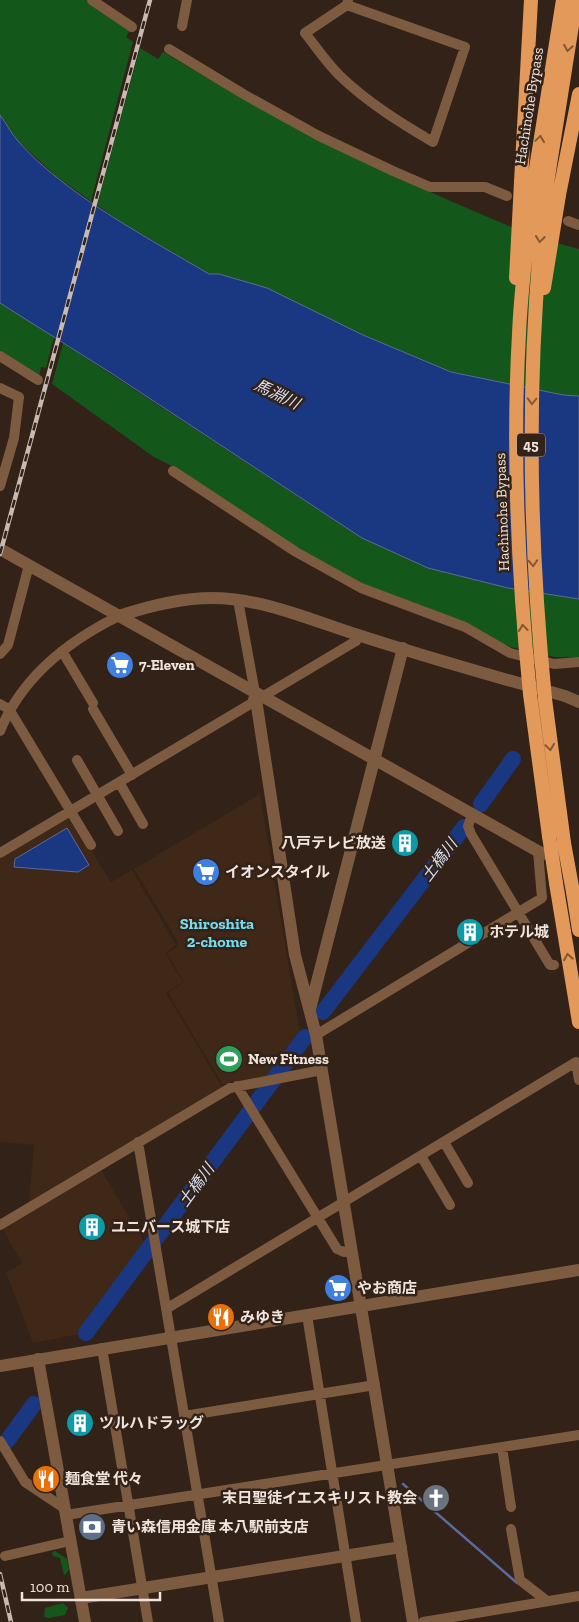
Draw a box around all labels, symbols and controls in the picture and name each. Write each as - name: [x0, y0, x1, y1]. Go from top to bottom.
- one-way arrow: [563, 44, 573, 52]
- street label: Hachinohe Bypass: [511, 46, 547, 166]
- one-way arrow: [534, 134, 544, 143]
- one-way arrow: [535, 235, 546, 243]
- water label: 馬淵川: [251, 375, 305, 414]
- one-way arrow: [527, 398, 537, 405]
- road number: 45: [517, 434, 545, 456]
- street label: Hachinohe Bypass: [491, 453, 513, 571]
- one-way arrow: [528, 560, 539, 568]
- one-way arrow: [518, 624, 529, 632]
- supermarket icon: 7-Eleven: [105, 650, 135, 680]
- place label: 7-Eleven: [139, 656, 195, 674]
- one-way arrow: [544, 744, 555, 752]
- building icon: 八戸テレビ放送: [390, 828, 420, 858]
- place label: 八戸テレビ放送: [281, 834, 386, 852]
- water label: 土橋川: [417, 834, 462, 885]
- supermarket icon: イオンスタイル: [191, 857, 221, 887]
- place label: イオンスタイル: [225, 863, 330, 881]
- district label: Shiroshita 2-chome: [180, 914, 254, 951]
- building icon: ホテル城: [455, 917, 485, 947]
- place label: ホテル城: [489, 923, 549, 941]
- one-way arrow: [564, 953, 574, 961]
- sports icon: New Fitness: [214, 1044, 244, 1074]
- place label: New Fitness: [248, 1050, 329, 1068]
- water label: 土橋川: [174, 1158, 219, 1210]
- building icon: ユニバース城下店: [77, 1212, 107, 1242]
- place label: ユニバース城下店: [111, 1218, 230, 1236]
- supermarket icon: やお商店: [323, 1273, 353, 1303]
- place label: やお商店: [357, 1279, 417, 1297]
- restaurant icon: みゆき: [206, 1302, 236, 1332]
- place label: みゆき: [240, 1308, 285, 1326]
- building icon: ツルハドラッグ: [65, 1408, 95, 1438]
- place label: ツルハドラッグ: [99, 1414, 204, 1432]
- restaurant icon: 麺食堂 代々: [31, 1464, 61, 1494]
- place label: 麺食堂 代々: [65, 1470, 143, 1488]
- church icon: 末日聖徒イエスキリスト教会: [421, 1483, 451, 1513]
- place label: 末日聖徒イエスキリスト教会: [222, 1489, 417, 1507]
- bank icon: 青い森信用金庫 本八駅前支店: [77, 1512, 107, 1542]
- place label: 青い森信用金庫 本八駅前支店: [111, 1518, 309, 1536]
- scale bar: [22, 1570, 160, 1602]
- text: 100 m: [30, 1578, 69, 1596]

